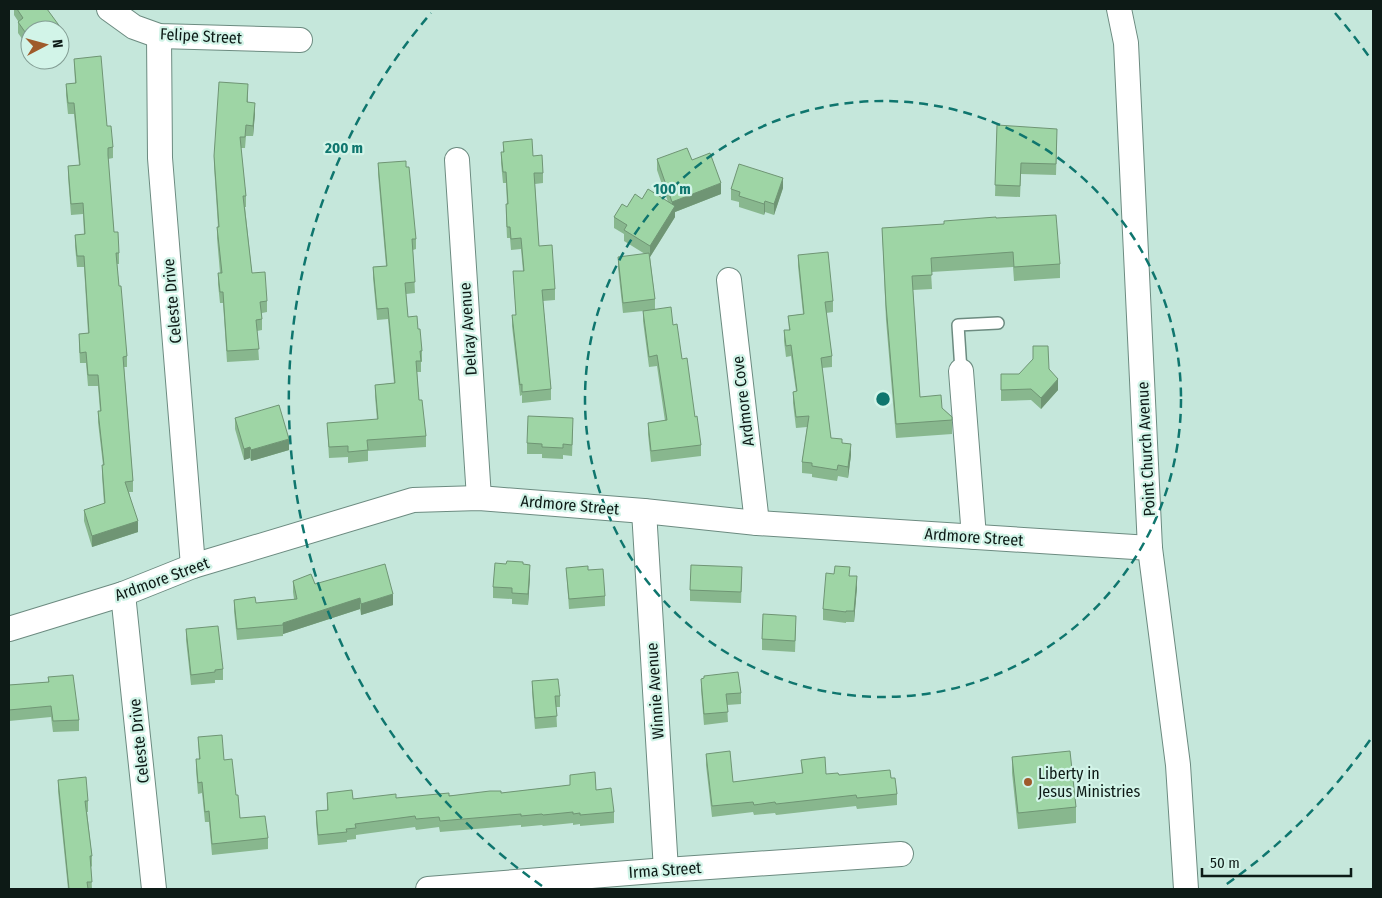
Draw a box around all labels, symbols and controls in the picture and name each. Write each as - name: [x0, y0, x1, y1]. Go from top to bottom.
- north arrow: [20, 20, 70, 70]
- street label: Felipe Street: [159, 24, 243, 48]
- text: N: [49, 39, 66, 49]
- text: 200 m: [324, 139, 363, 157]
- text: 100 m: [653, 180, 691, 198]
- street label: Celeste Drive: [159, 258, 185, 344]
- street label: Delray Avenue: [455, 282, 481, 376]
- street label: Ardmore Cove: [728, 355, 758, 447]
- street label: Point Church Avenue: [1133, 381, 1159, 517]
- centre of rings: [874, 390, 892, 408]
- street label: Ardmore Street: [520, 491, 621, 519]
- street label: Ardmore Street: [924, 524, 1025, 550]
- street label: Ardmore Street: [112, 553, 212, 605]
- street label: Winnie Avenue: [642, 642, 668, 740]
- street label: Celeste Drive: [125, 698, 153, 784]
- place label: Liberty in Jesus Ministries: [1038, 764, 1141, 801]
- marker: Liberty in Jesus Ministries: [1022, 776, 1034, 788]
- scale bar: [1202, 846, 1351, 878]
- text: 50 m: [1210, 854, 1240, 872]
- street label: Irma Street: [628, 858, 703, 882]

